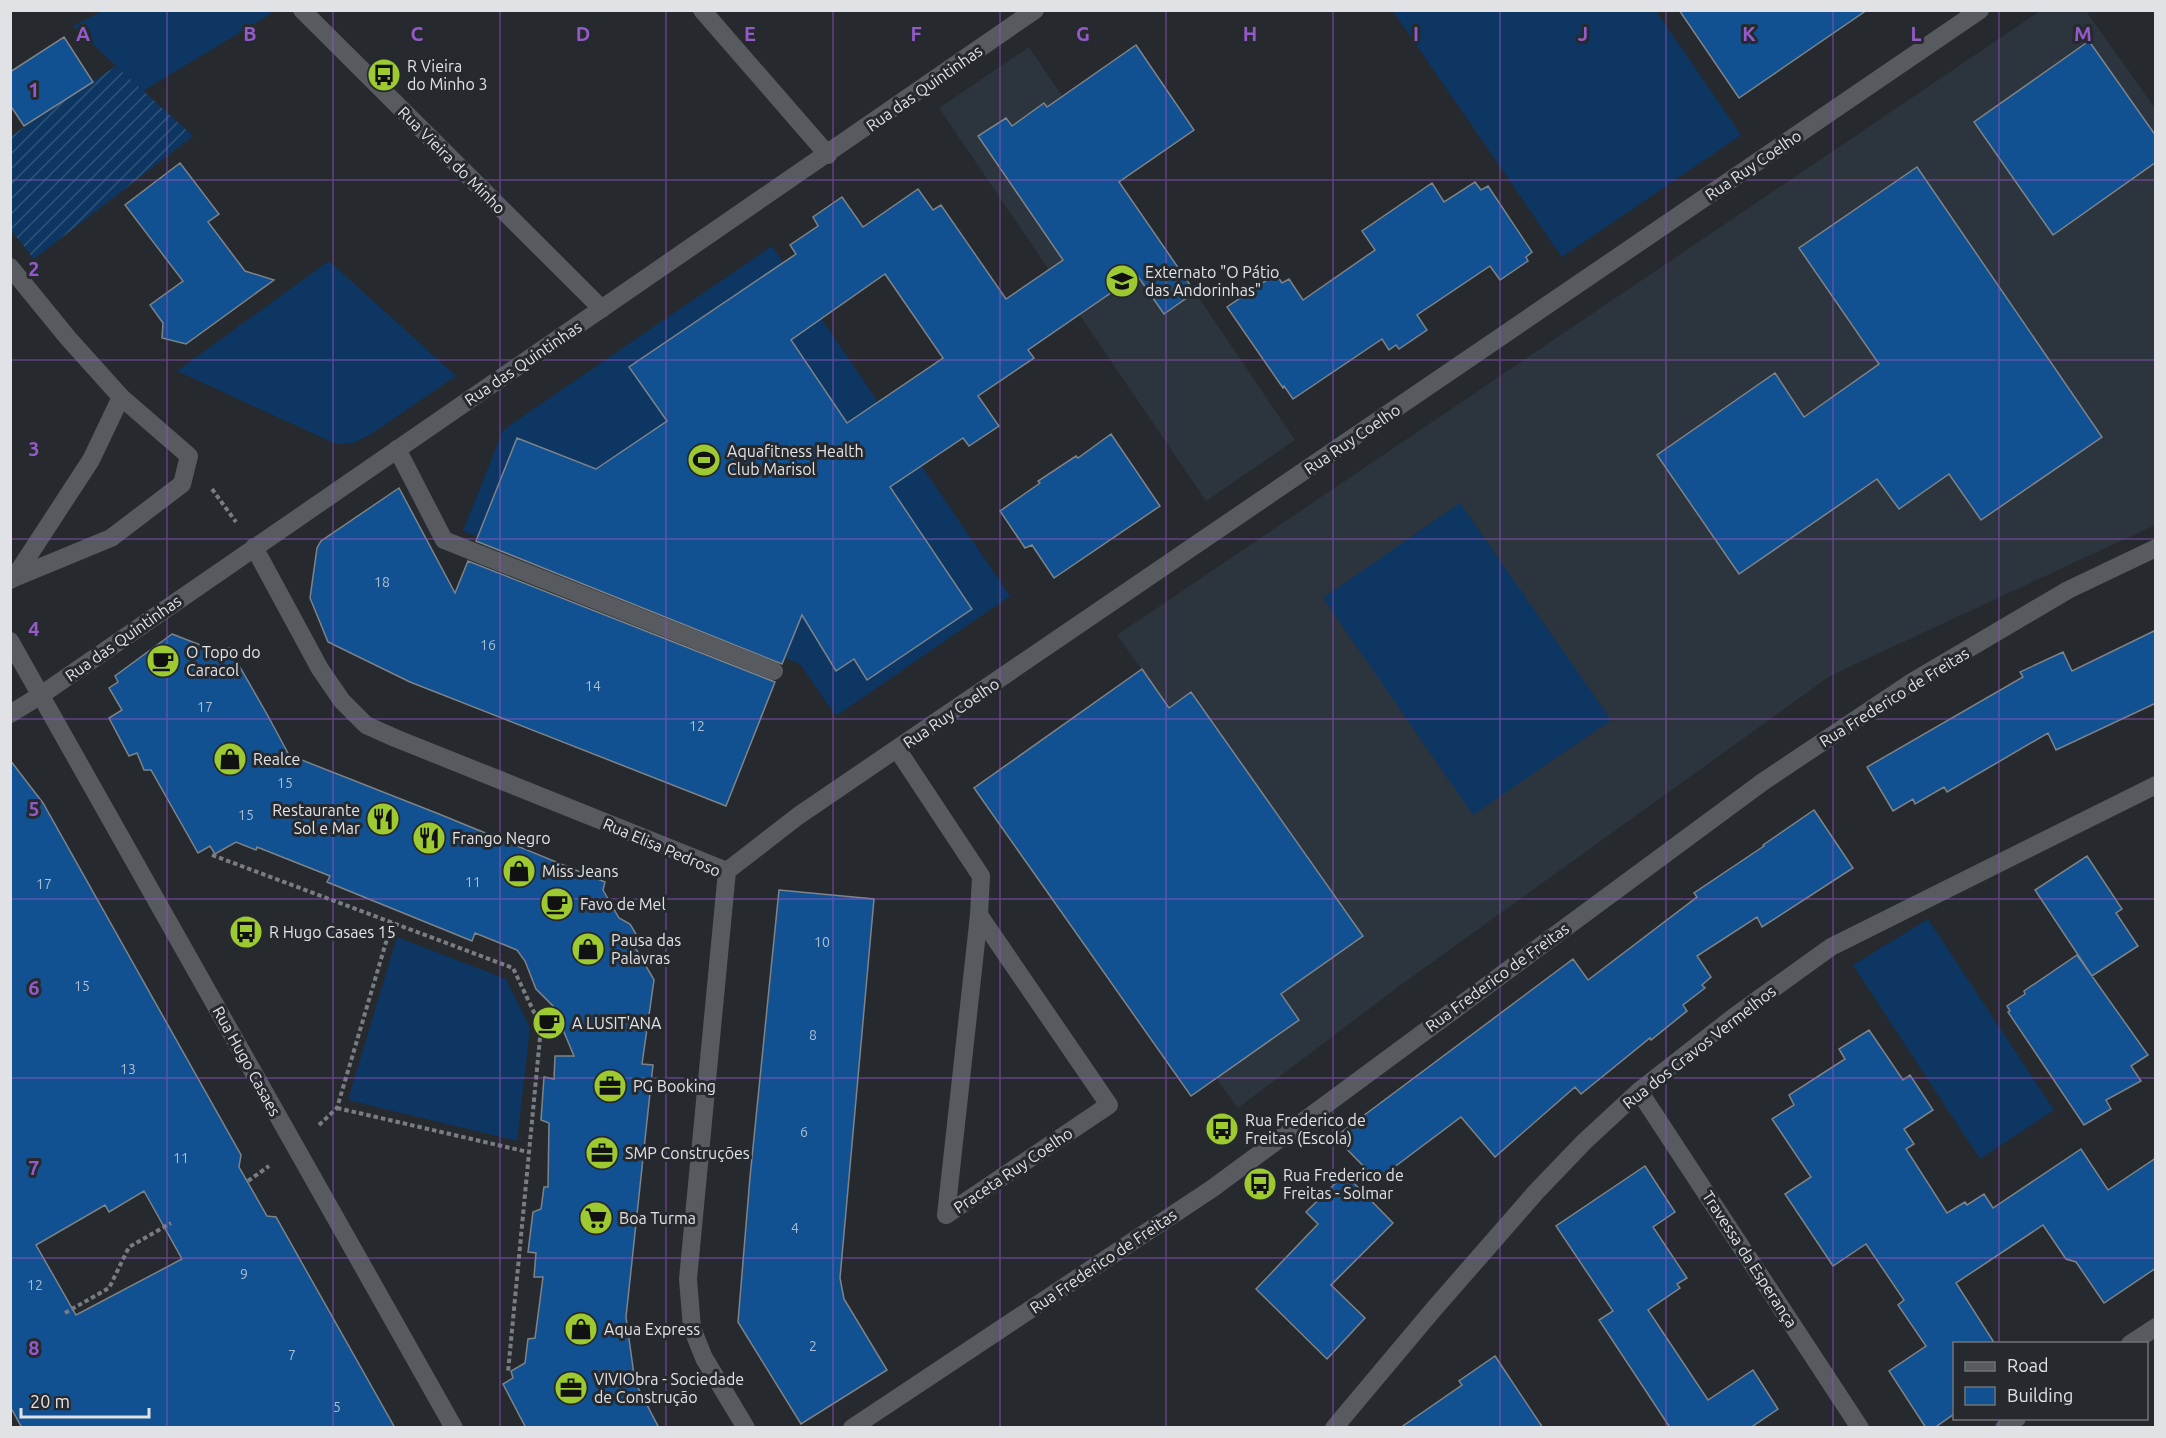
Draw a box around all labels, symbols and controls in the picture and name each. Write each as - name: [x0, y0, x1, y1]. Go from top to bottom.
- text: A: [76, 22, 90, 45]
- text: B: [243, 22, 257, 45]
- text: C: [411, 22, 424, 45]
- text: D: [576, 22, 590, 45]
- text: E: [744, 22, 756, 45]
- text: F: [910, 22, 922, 45]
- text: G: [1076, 22, 1090, 45]
- text: H: [1243, 22, 1257, 45]
- text: I: [1413, 22, 1419, 45]
- text: J: [1578, 22, 1588, 45]
- text: K: [1742, 22, 1756, 45]
- text: L: [1911, 22, 1922, 45]
- text: M: [2074, 22, 2092, 45]
- street label: Rua das Quintinhas: [863, 41, 985, 135]
- bus stop icon: R Vieira do Minho 3: [366, 57, 402, 93]
- place label: R Vieira do Minho 3: [407, 57, 488, 93]
- text: 1: [28, 78, 40, 101]
- street label: Rua Vieira do Minho: [395, 103, 509, 217]
- street label: Rua Ruy Coelho: [1701, 126, 1805, 204]
- text: 2: [28, 257, 40, 280]
- school or university icon: Externato "O Pátio das Andorinhas": [1104, 263, 1140, 299]
- place label: Externato "O Pátio das Andorinhas": [1145, 263, 1279, 299]
- street label: Rua das Quintinhas: [461, 317, 585, 409]
- street label: Rua Ruy Coelho: [1300, 400, 1404, 478]
- text: 3: [28, 437, 40, 460]
- sports icon: Aquafitness Health Club Marisol: [686, 442, 722, 478]
- place label: Aquafitness Health Club Marisol: [727, 442, 864, 478]
- house number: 18: [374, 574, 390, 590]
- street label: Rua das Quintinhas: [62, 591, 184, 685]
- text: 4: [28, 617, 40, 640]
- house number: 16: [480, 637, 496, 653]
- cafe icon: O Topo do Caracol: [145, 643, 181, 679]
- place label: O Topo do Caracol: [186, 643, 261, 679]
- street label: Rua Frederico de Freitas: [1816, 644, 1972, 750]
- street label: Rua Ruy Coelho: [899, 674, 1003, 752]
- house number: 14: [585, 678, 601, 694]
- house number: 17: [197, 699, 213, 715]
- house number: 12: [689, 718, 705, 734]
- shop icon: Realce: [212, 741, 248, 777]
- place label: Realce: [253, 750, 300, 768]
- house number: 15: [277, 775, 293, 791]
- text: 5: [28, 797, 40, 820]
- place label: Restaurante Sol e Mar: [272, 801, 360, 837]
- restaurant icon: Restaurante Sol e Mar: [365, 801, 401, 837]
- house number: 15: [238, 807, 254, 823]
- street label: Rua Elisa Pedroso: [600, 814, 724, 880]
- restaurant icon: Frango Negro: [411, 820, 447, 856]
- place label: Frango Negro: [452, 829, 551, 847]
- shop icon: Miss Jeans: [501, 853, 537, 889]
- place label: Miss Jeans: [542, 862, 618, 880]
- house number: 11: [465, 874, 481, 890]
- house number: 17: [36, 876, 52, 892]
- cafe icon: Favo de Mel: [539, 886, 575, 922]
- place label: Favo de Mel: [580, 895, 666, 913]
- bus stop icon: R Hugo Casaes 15: [228, 914, 264, 950]
- street label: Rua Frederico de Freitas: [1422, 919, 1572, 1035]
- place label: R Hugo Casaes 15: [269, 923, 396, 941]
- shop icon: Pausa das Palavras: [570, 931, 606, 967]
- place label: Pausa das Palavras: [611, 931, 681, 967]
- house number: 10: [814, 934, 830, 950]
- text: 6: [28, 976, 40, 999]
- house number: 15: [74, 978, 90, 994]
- street label: Rua dos Cravos Vermelhos: [1619, 982, 1779, 1112]
- street label: Rua Hugo Casaes: [209, 1003, 285, 1119]
- cafe icon: A LUSIT'ANA: [531, 1005, 567, 1041]
- place label: A LUSIT'ANA: [572, 1014, 662, 1032]
- house number: 8: [809, 1027, 817, 1043]
- house number: 13: [120, 1061, 136, 1077]
- office icon: PG Booking: [592, 1068, 628, 1104]
- place label: PG Booking: [633, 1077, 716, 1095]
- bus stop icon: Rua Frederico de Freitas (Escola): [1204, 1111, 1240, 1147]
- place label: Rua Frederico de Freitas (Escola): [1245, 1111, 1366, 1148]
- house number: 6: [800, 1124, 808, 1140]
- street label: Praceta Ruy Coelho: [950, 1124, 1076, 1216]
- office icon: SMP Construções: [584, 1135, 620, 1171]
- place label: SMP Construções: [625, 1144, 750, 1162]
- house number: 11: [173, 1150, 189, 1166]
- text: 7: [28, 1156, 40, 1179]
- bus stop icon: Rua Frederico de Freitas - Solmar: [1242, 1166, 1278, 1202]
- place label: Rua Frederico de Freitas - Solmar: [1283, 1166, 1404, 1202]
- street label: Travessa da Esperança: [1699, 1187, 1801, 1331]
- supermarket icon: Boa Turma: [578, 1200, 614, 1236]
- street label: Rua Frederico de Freitas: [1026, 1205, 1180, 1317]
- place label: Boa Turma: [619, 1209, 696, 1227]
- house number: 4: [791, 1220, 799, 1236]
- house number: 9: [240, 1266, 248, 1282]
- house number: 12: [27, 1277, 43, 1293]
- shop icon: Aqua Express: [563, 1311, 599, 1347]
- place label: Aqua Express: [604, 1320, 700, 1338]
- text: 8: [28, 1336, 40, 1359]
- house number: 2: [809, 1338, 817, 1354]
- legend: [1953, 1342, 2148, 1420]
- house number: 7: [288, 1347, 296, 1363]
- text: Road: [2007, 1355, 2049, 1375]
- office icon: VIVIObra - Sociedade de Construção: [553, 1370, 589, 1406]
- place label: VIVIObra - Sociedade de Construção: [594, 1370, 744, 1406]
- scale bar: [21, 1381, 148, 1419]
- text: Building: [2007, 1385, 2073, 1405]
- text: 20 m: [30, 1391, 70, 1411]
- house number: 5: [333, 1399, 341, 1415]

